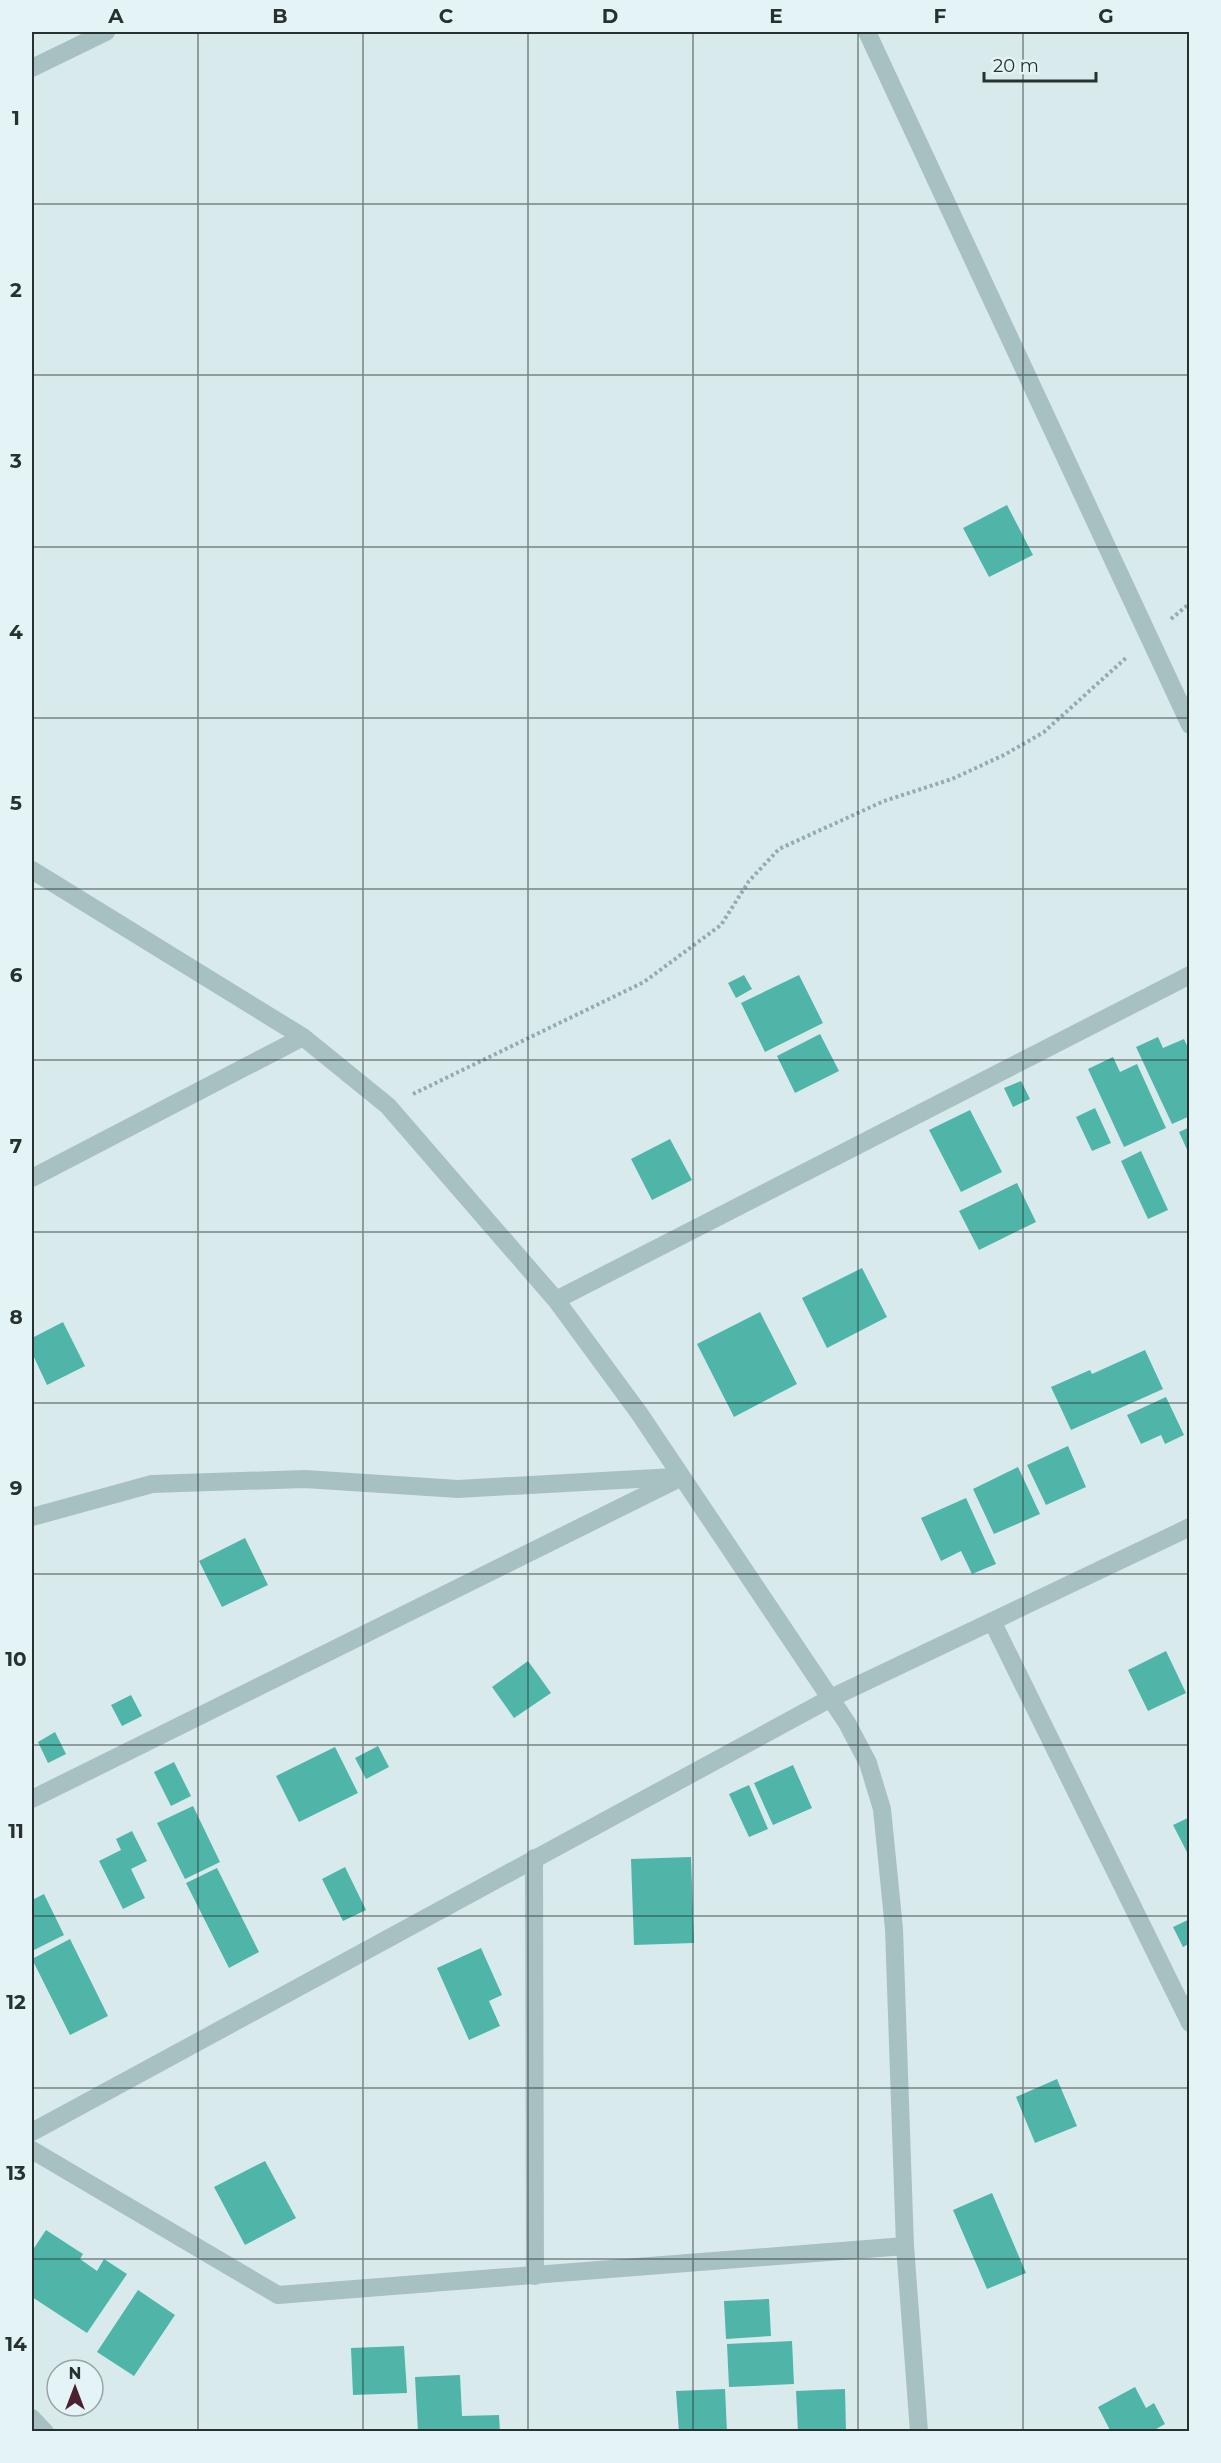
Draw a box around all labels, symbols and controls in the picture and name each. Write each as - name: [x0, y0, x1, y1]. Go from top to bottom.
- text: A: [107, 4, 124, 28]
- text: B: [272, 4, 288, 28]
- text: C: [439, 4, 454, 28]
- text: D: [602, 4, 618, 28]
- text: E: [769, 4, 783, 28]
- text: F: [934, 4, 947, 28]
- text: G: [1098, 4, 1114, 28]
- scale bar: [984, 45, 1096, 83]
- text: 20 m: [993, 55, 1039, 77]
- text: 1: [12, 106, 20, 130]
- text: 2: [10, 278, 22, 302]
- text: 3: [9, 449, 22, 473]
- text: 4: [9, 620, 23, 644]
- text: 5: [10, 791, 22, 815]
- text: 6: [10, 963, 23, 987]
- text: 7: [10, 1134, 22, 1158]
- text: 8: [9, 1305, 23, 1329]
- text: 9: [10, 1476, 22, 1500]
- text: 10: [5, 1647, 27, 1671]
- text: 11: [8, 1819, 24, 1843]
- text: 12: [6, 1990, 26, 2014]
- text: 13: [6, 2161, 26, 2185]
- text: 14: [5, 2332, 27, 2356]
- north arrow: [45, 2358, 105, 2418]
- text: N: [69, 2364, 81, 2383]

